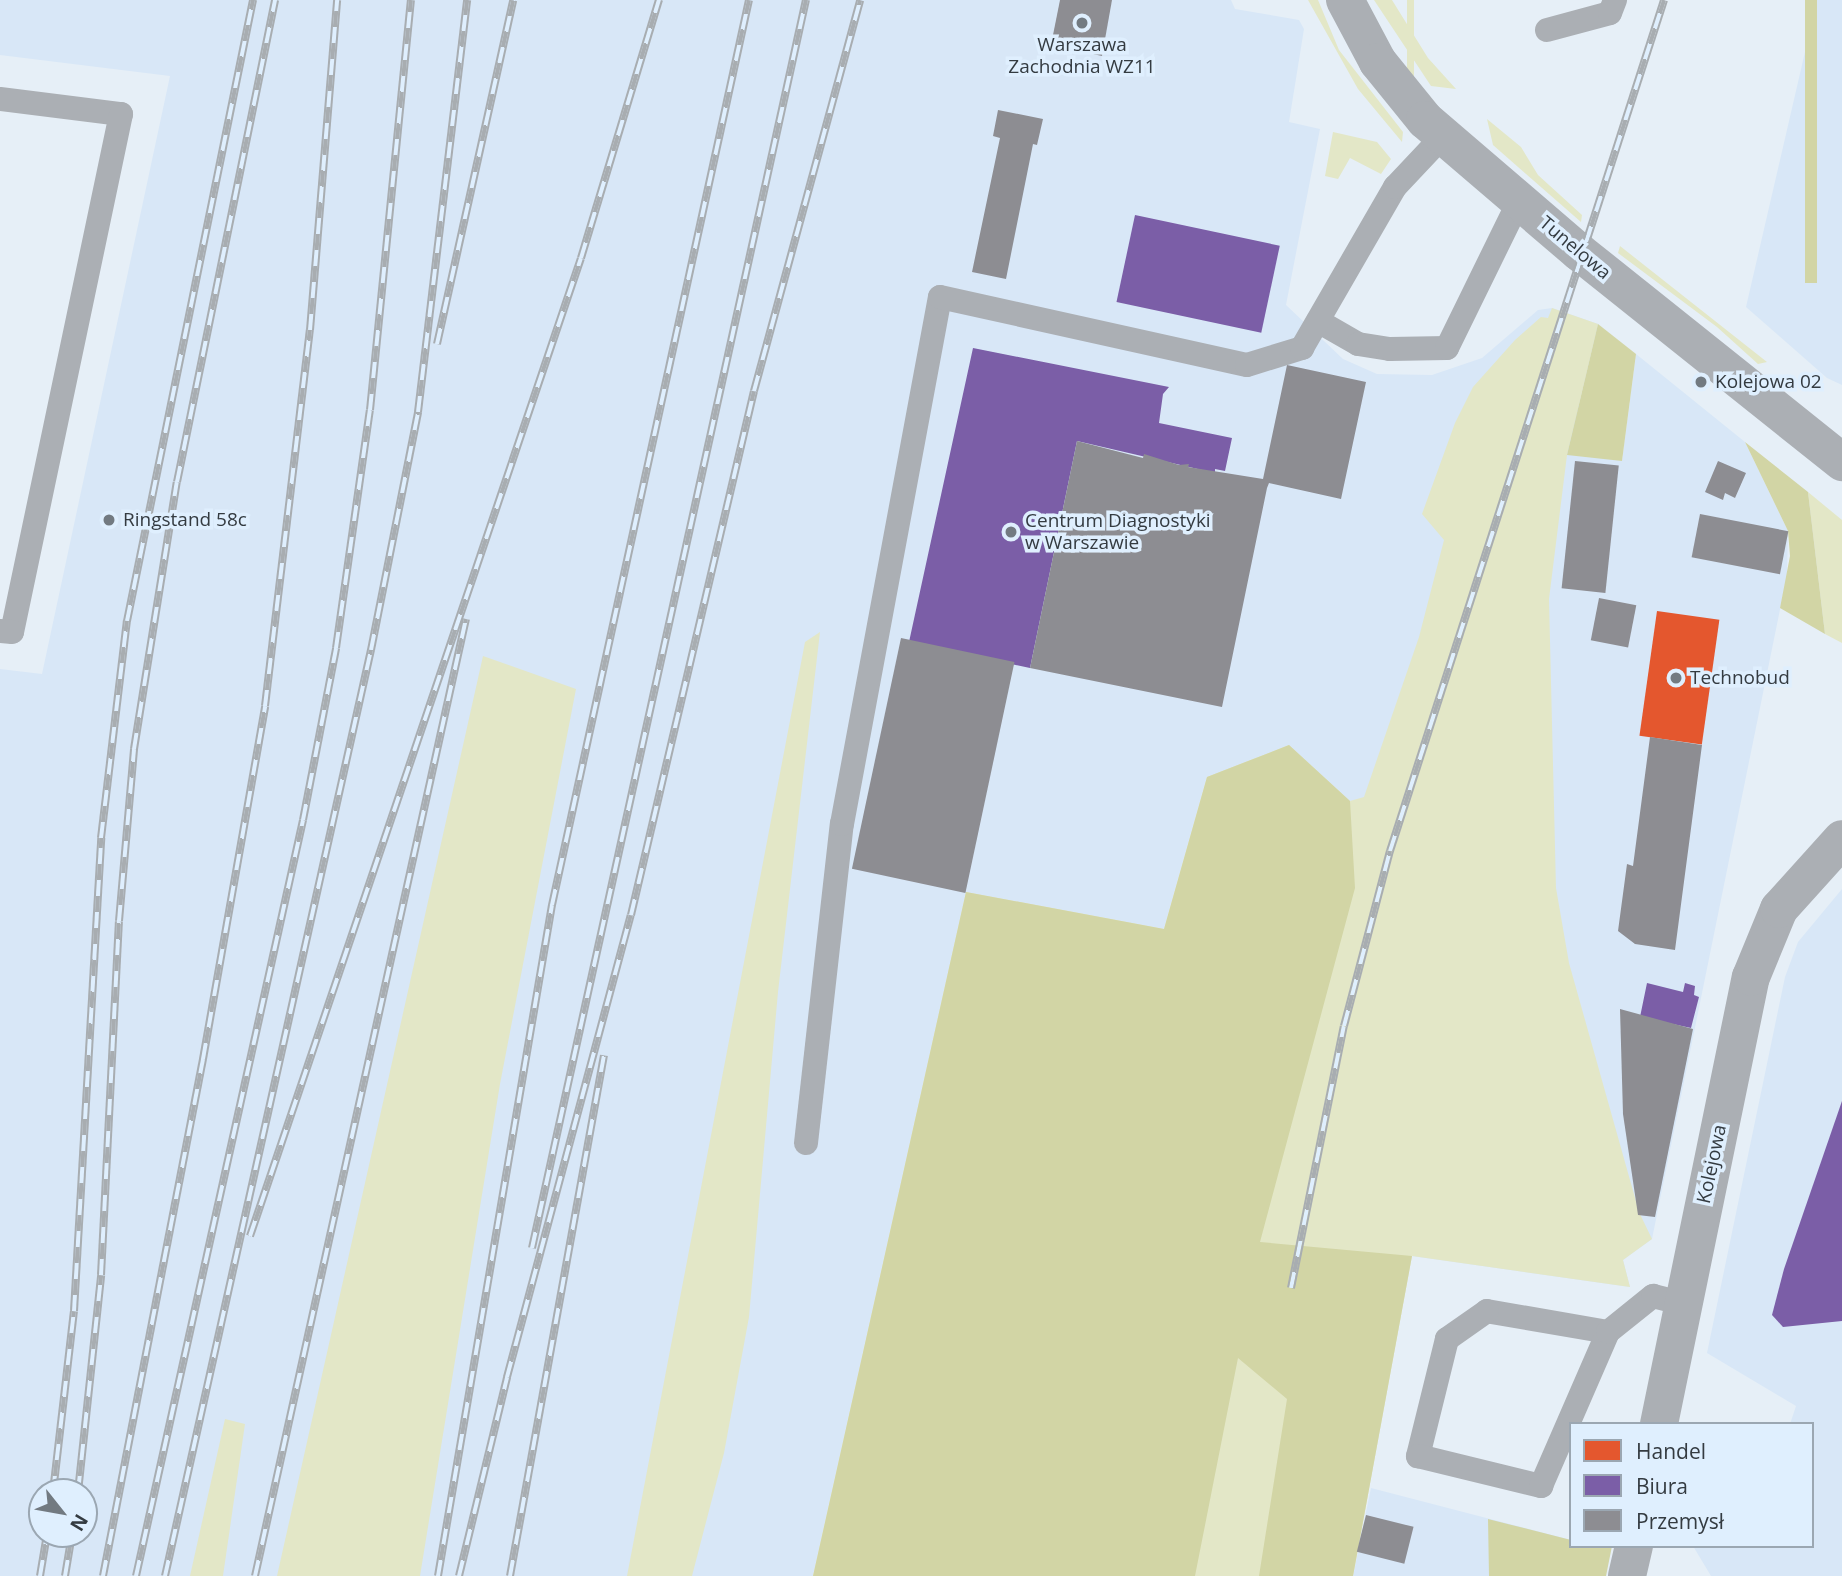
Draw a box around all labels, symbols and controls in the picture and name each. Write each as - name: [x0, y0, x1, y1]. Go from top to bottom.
- marker: Warszawa Zachodnia WZ11: [1074, 15, 1090, 31]
- place label: Warszawa Zachodnia WZ11: [1008, 34, 1156, 78]
- street label: Tunelowa: [1535, 212, 1615, 284]
- place label: Kolejowa 02: [1715, 371, 1822, 393]
- marker: Kolejowa 02: [1693, 374, 1709, 390]
- place label: Ringstand 58c: [123, 509, 247, 531]
- place label: Centrum Diagnostyki w Warszawie: [1025, 510, 1211, 554]
- marker: Ringstand 58c: [101, 512, 117, 528]
- marker: Centrum Diagnostyki w Warszawie: [1003, 524, 1019, 540]
- place label: Technobud: [1690, 667, 1790, 689]
- marker: Technobud: [1668, 670, 1684, 686]
- street label: Kolejowa: [1693, 1122, 1731, 1206]
- legend: [1569, 1422, 1814, 1548]
- text: Handel: [1636, 1437, 1706, 1465]
- text: Biura: [1636, 1472, 1688, 1500]
- north arrow: [28, 1478, 98, 1548]
- text: Przemysł: [1636, 1507, 1724, 1535]
- text: N: [64, 1509, 94, 1536]

